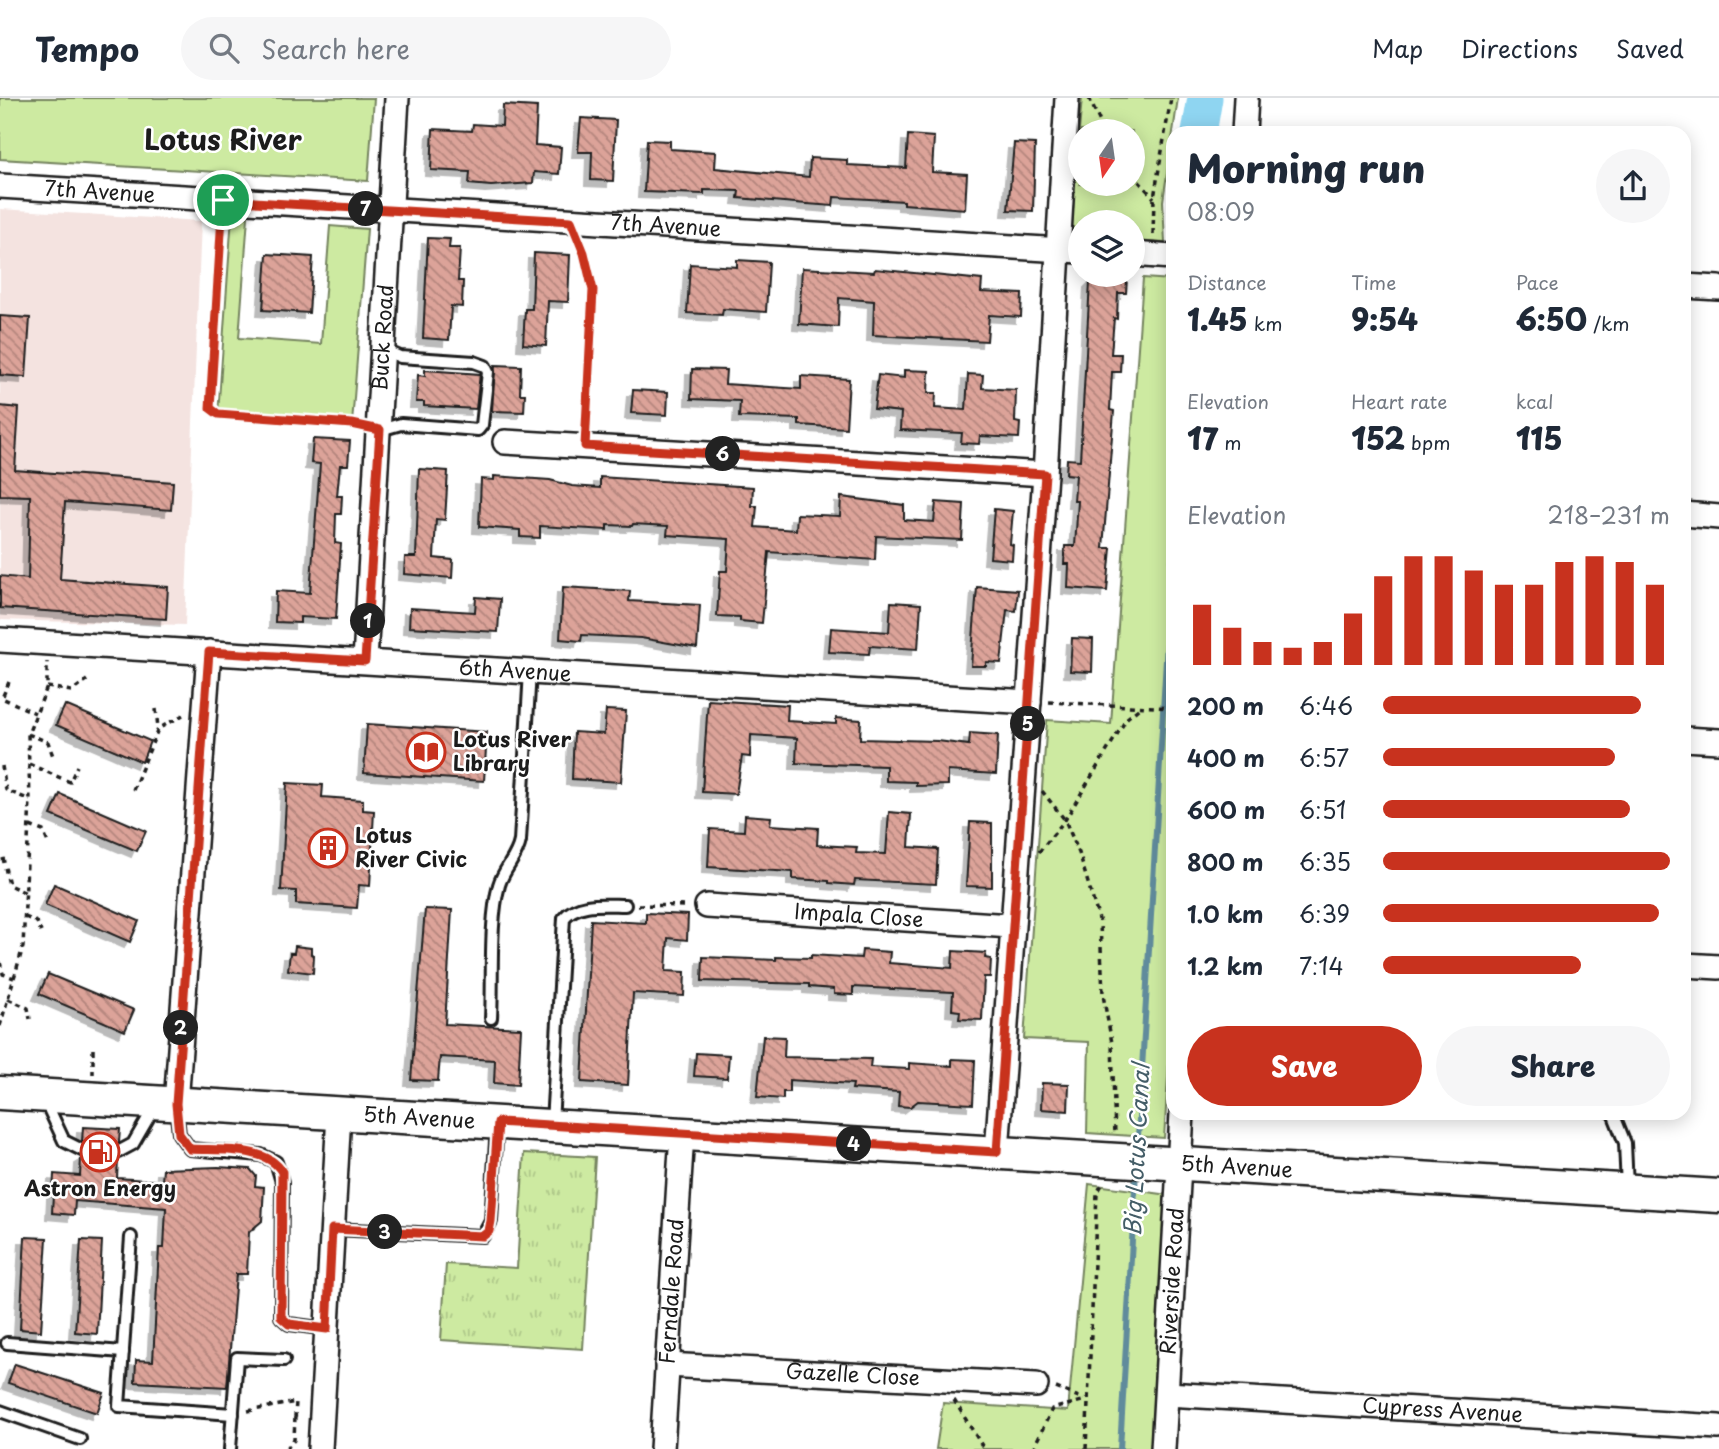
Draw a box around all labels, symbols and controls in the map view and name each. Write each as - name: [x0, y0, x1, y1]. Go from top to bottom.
- search box: [181, 17, 671, 80]
- text: Tempo: [35, 23, 139, 73]
- icon: search: [205, 29, 243, 67]
- text: Search here: [261, 29, 410, 68]
- text: Map: [1372, 30, 1423, 66]
- text: Directions: [1461, 30, 1578, 66]
- text: Saved: [1616, 30, 1684, 66]
- district label: Lotus River: [144, 117, 302, 160]
- north arrow: [1068, 119, 1144, 196]
- map controls: [1068, 119, 1145, 287]
- text: Morning run: [1187, 139, 1425, 196]
- button: share: [1596, 149, 1670, 223]
- pin: [193, 170, 253, 230]
- street label: 7th Avenue: [44, 171, 156, 209]
- icon: arrive: [204, 181, 242, 219]
- pin: 7: [348, 192, 384, 226]
- text: 7: [360, 194, 371, 222]
- text: 08:09: [1187, 194, 1255, 229]
- street label: 7th Avenue: [610, 205, 722, 243]
- button: layers: [1068, 210, 1145, 287]
- text: Distance: [1187, 268, 1267, 296]
- text: Time: [1351, 268, 1396, 296]
- text: Pace: [1516, 268, 1559, 296]
- street label: Buck Road: [362, 283, 400, 392]
- text: 1.45: [1187, 296, 1248, 341]
- text: 9:54: [1351, 296, 1418, 341]
- text: 6:50: [1516, 296, 1587, 341]
- text: km: [1248, 309, 1282, 337]
- text: /km: [1587, 309, 1630, 337]
- text: Elevation: [1187, 387, 1269, 415]
- text: Heart rate: [1351, 387, 1447, 415]
- text: kcal: [1516, 387, 1554, 415]
- text: 17: [1187, 415, 1218, 460]
- text: 152: [1351, 415, 1405, 460]
- text: 115: [1516, 415, 1563, 460]
- text: m: [1218, 428, 1242, 456]
- text: bpm: [1405, 428, 1451, 456]
- pin: 6: [706, 436, 740, 472]
- text: 6: [716, 439, 729, 467]
- text: Elevation: [1187, 497, 1286, 532]
- text: 218–231 m: [1547, 497, 1670, 532]
- pin: 1: [350, 603, 386, 638]
- text: 1: [363, 606, 372, 634]
- street label: 6th Avenue: [458, 650, 572, 688]
- text: 200 m: [1187, 688, 1264, 723]
- text: 6:46: [1299, 688, 1353, 723]
- pin: 5: [1010, 706, 1046, 742]
- text: 5: [1021, 709, 1034, 737]
- place label: Lotus River Library: [453, 722, 571, 778]
- library icon: Lotus River Library: [405, 731, 447, 773]
- text: 400 m: [1187, 740, 1265, 775]
- text: 6:57: [1299, 740, 1349, 775]
- text: 600 m: [1187, 792, 1265, 827]
- text: 6:51: [1299, 792, 1346, 827]
- place label: Lotus River Civic: [355, 818, 467, 874]
- building icon: Lotus River Civic: [307, 827, 349, 869]
- text: 800 m: [1187, 844, 1264, 879]
- text: 6:35: [1299, 844, 1351, 879]
- street label: Impala Close: [793, 894, 924, 934]
- text: 1.0 km: [1187, 896, 1264, 931]
- text: 6:39: [1299, 896, 1350, 931]
- text: 1.2 km: [1187, 948, 1263, 983]
- text: 7:14: [1299, 948, 1344, 983]
- pin: 2: [164, 1010, 198, 1046]
- text: 2: [174, 1013, 187, 1041]
- button: Save: [1187, 1026, 1422, 1106]
- button: Share: [1436, 1026, 1670, 1106]
- water label: Big Lotus Canal: [1114, 1059, 1158, 1237]
- street label: 5th Avenue: [362, 1097, 476, 1135]
- pin: 4: [836, 1126, 872, 1162]
- text: 4: [847, 1129, 860, 1157]
- fuel station icon: Astron Energy: [79, 1131, 121, 1173]
- street label: 5th Avenue: [1180, 1146, 1294, 1184]
- place label: Astron Energy: [23, 1171, 176, 1203]
- street label: Riverside Road: [1150, 1207, 1191, 1356]
- pin: 3: [368, 1214, 402, 1250]
- text: 3: [378, 1217, 391, 1245]
- street label: Ferndale Road: [649, 1218, 691, 1365]
- street label: Gazelle Close: [785, 1353, 921, 1393]
- street label: Cypress Avenue: [1361, 1388, 1524, 1429]

